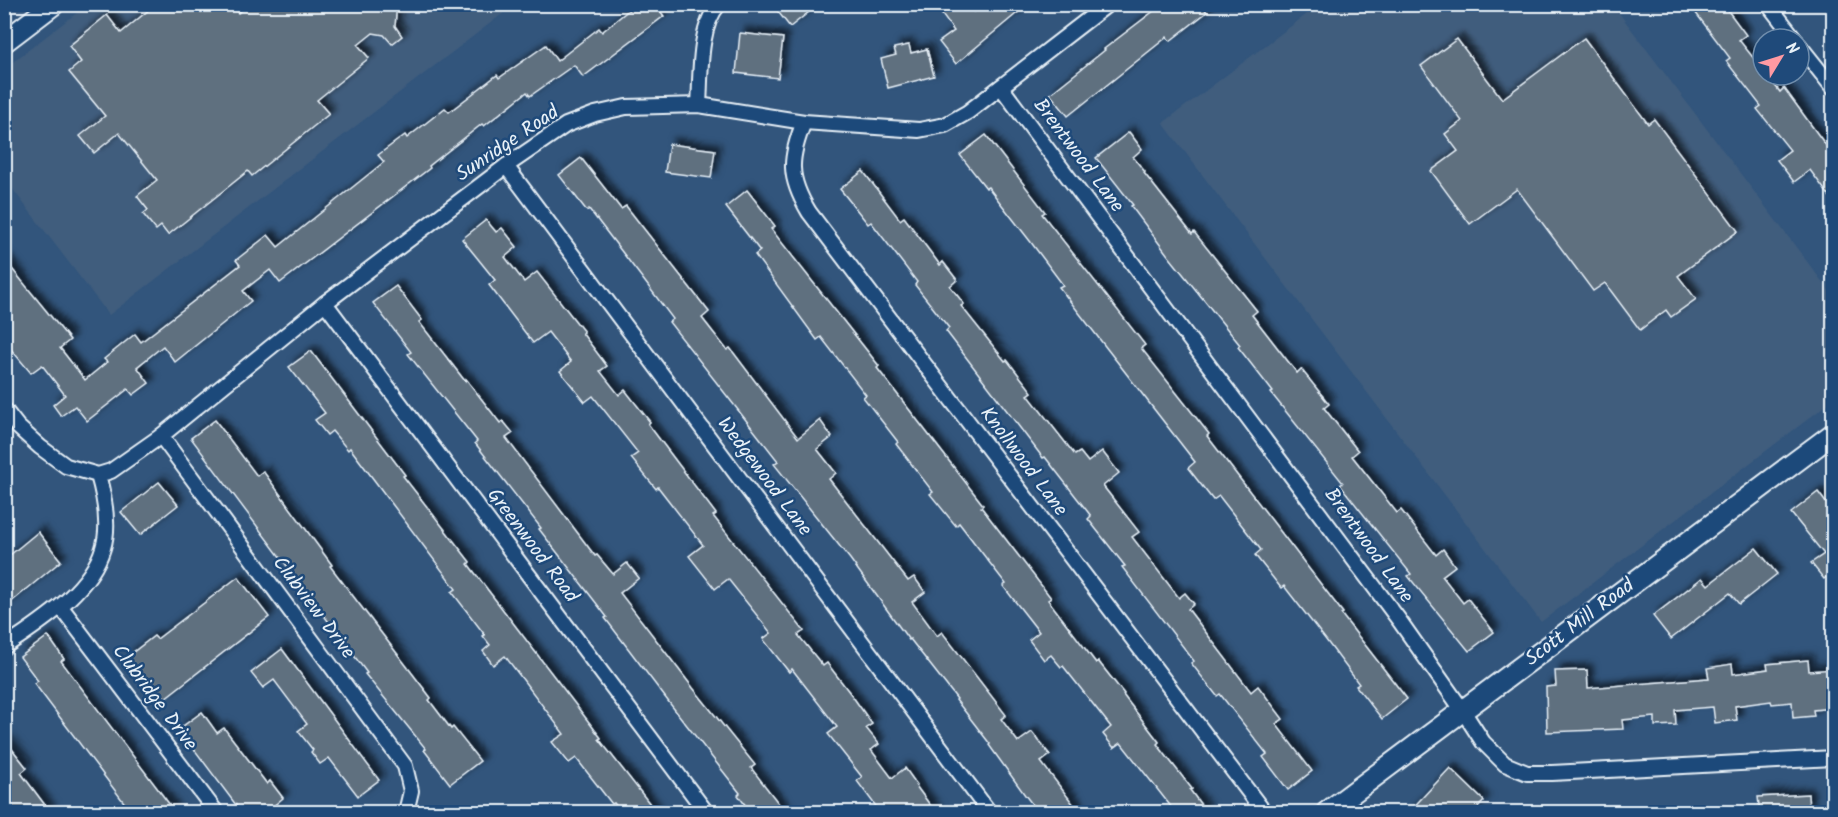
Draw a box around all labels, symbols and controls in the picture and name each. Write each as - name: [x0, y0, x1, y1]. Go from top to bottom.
- north arrow: [1751, 27, 1811, 87]
- text: N: [1779, 37, 1805, 60]
- street label: Brentwood Lane: [1024, 92, 1132, 220]
- street label: Sunridge Road: [450, 97, 567, 191]
- street label: Knollwood Lane: [971, 400, 1075, 524]
- street label: Wedgewood Lane: [708, 410, 820, 544]
- street label: Brentwood Lane: [1315, 481, 1421, 611]
- street label: Greenwood Road: [478, 482, 587, 611]
- street label: Clubview Drive: [263, 549, 363, 667]
- street label: Scott Mill Road: [1518, 570, 1643, 675]
- street label: Clubridge Drive: [103, 638, 205, 758]

